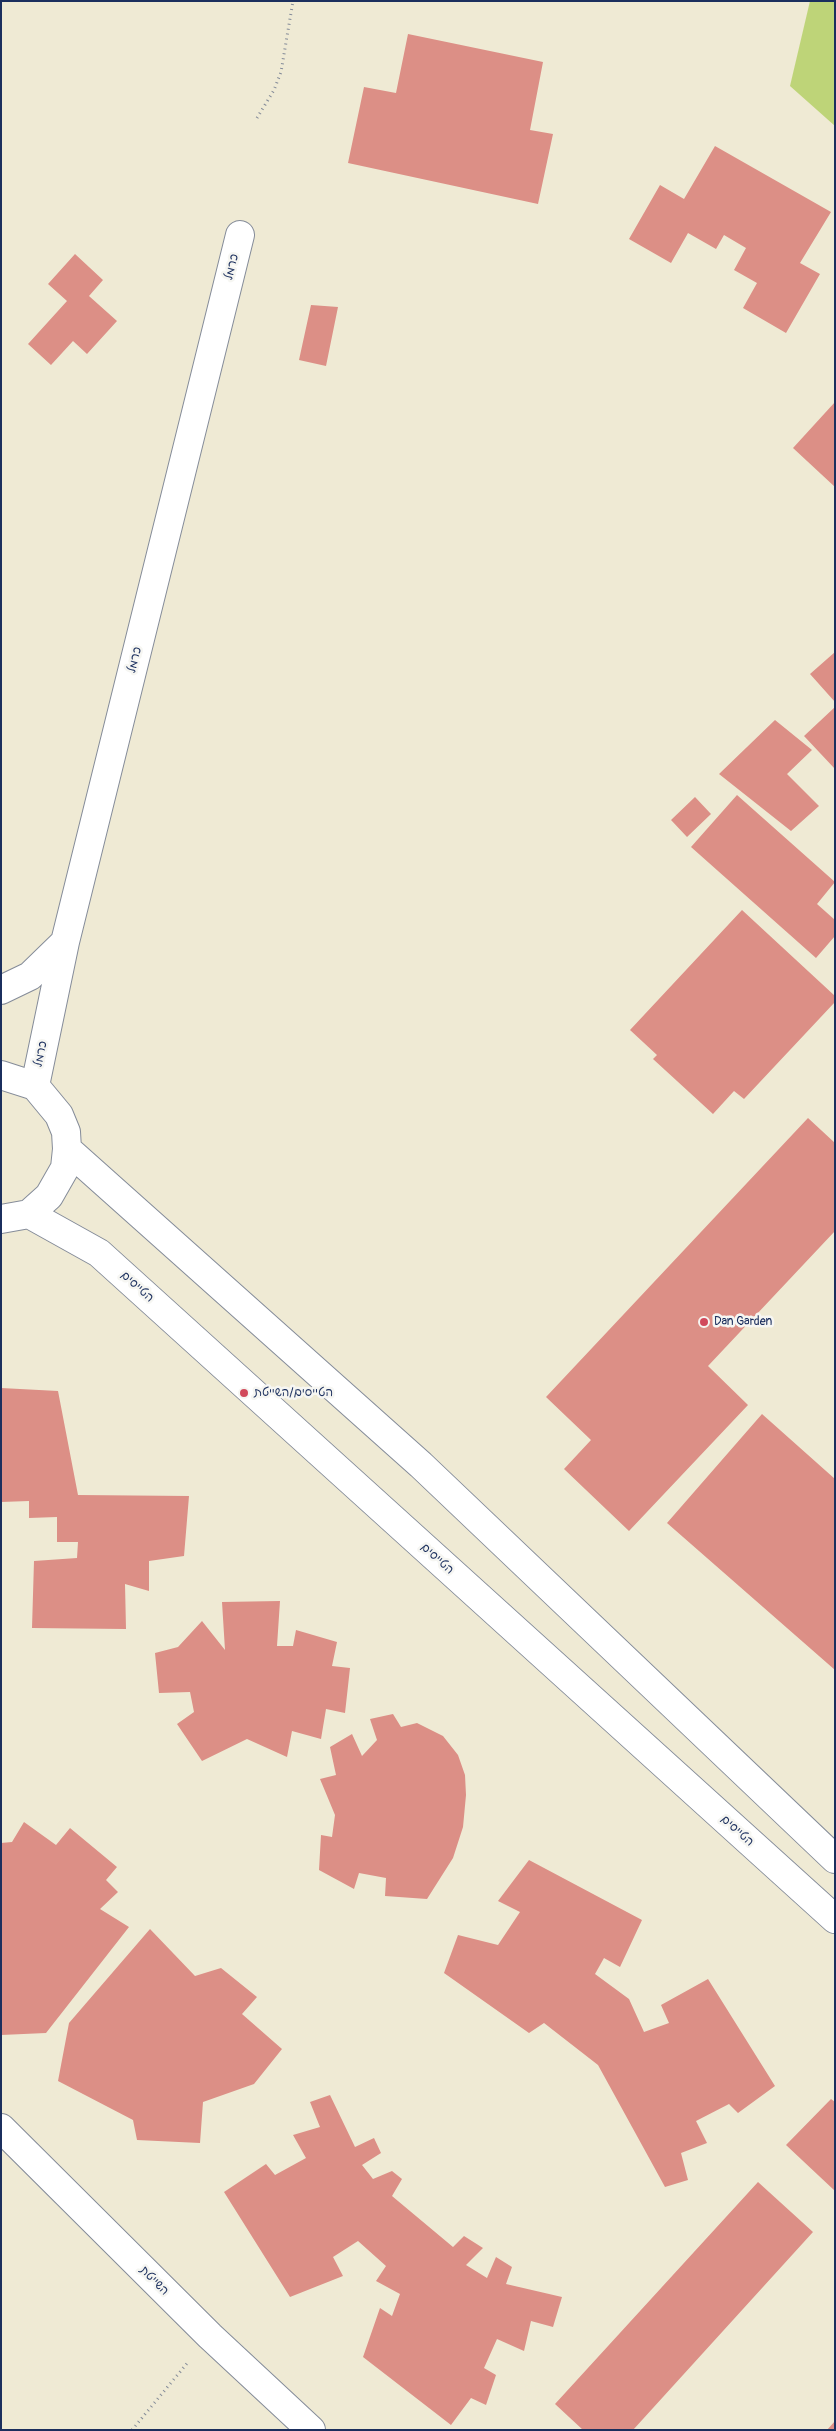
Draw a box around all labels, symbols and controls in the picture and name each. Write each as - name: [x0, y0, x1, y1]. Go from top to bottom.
- street label: כרמל: [222, 253, 242, 281]
- street label: כרמל: [125, 646, 145, 674]
- street label: כרמל: [31, 1040, 51, 1068]
- street label: הטייסים: [118, 1268, 156, 1306]
- place label: Dan Garden: [714, 1315, 772, 1329]
- marker: Dan Garden: [698, 1316, 710, 1328]
- place label: הטייסים/השייטת: [254, 1386, 333, 1400]
- marker: הטייסים/השייטת: [238, 1387, 250, 1399]
- street label: הטייסים: [418, 1540, 456, 1578]
- street label: הטייסים: [718, 1812, 756, 1850]
- street label: השייטת: [136, 2263, 172, 2299]

